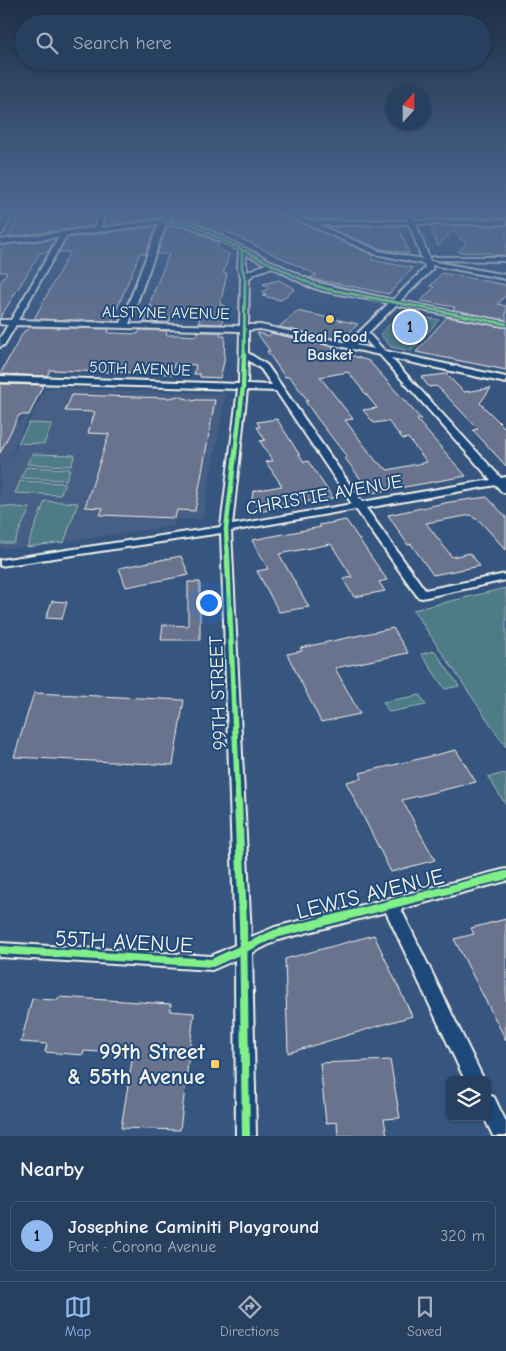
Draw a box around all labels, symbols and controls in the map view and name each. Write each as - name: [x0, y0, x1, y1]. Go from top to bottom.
- search box: [15, 15, 491, 70]
- icon: search: [33, 29, 61, 57]
- text: Search here: [73, 32, 172, 54]
- north arrow: [386, 85, 431, 130]
- street label: ALSTYNE AVENUE: [102, 303, 230, 323]
- pin: 1: [394, 308, 426, 346]
- marker: Ideal Food Basket: [324, 313, 336, 325]
- place label: Ideal Food Basket: [293, 328, 367, 364]
- street label: 50TH AVENUE: [89, 358, 191, 380]
- street label: CHRISTIE AVENUE: [244, 470, 404, 520]
- your location: [196, 590, 222, 616]
- street label: 99TH STREET: [205, 635, 231, 751]
- street label: LEWIS AVENUE: [294, 863, 447, 925]
- street label: 55TH AVENUE: [54, 925, 194, 959]
- place label: 99th Street & 55th Avenue: [67, 1039, 206, 1090]
- marker: 99th Street & 55th Avenue: [209, 1058, 221, 1070]
- map controls: [446, 1076, 491, 1121]
- button: layers: [446, 1076, 491, 1121]
- text: Nearby: [20, 1157, 84, 1181]
- text: Josephine Caminiti Playground: [68, 1216, 319, 1238]
- text: 1: [34, 1227, 40, 1245]
- text: 320 m: [440, 1227, 485, 1245]
- text: Park · Corona Avenue: [68, 1238, 216, 1256]
- tab: Map: [64, 1293, 92, 1340]
- tab: Directions: [220, 1293, 279, 1340]
- tab: Saved: [407, 1293, 442, 1340]

